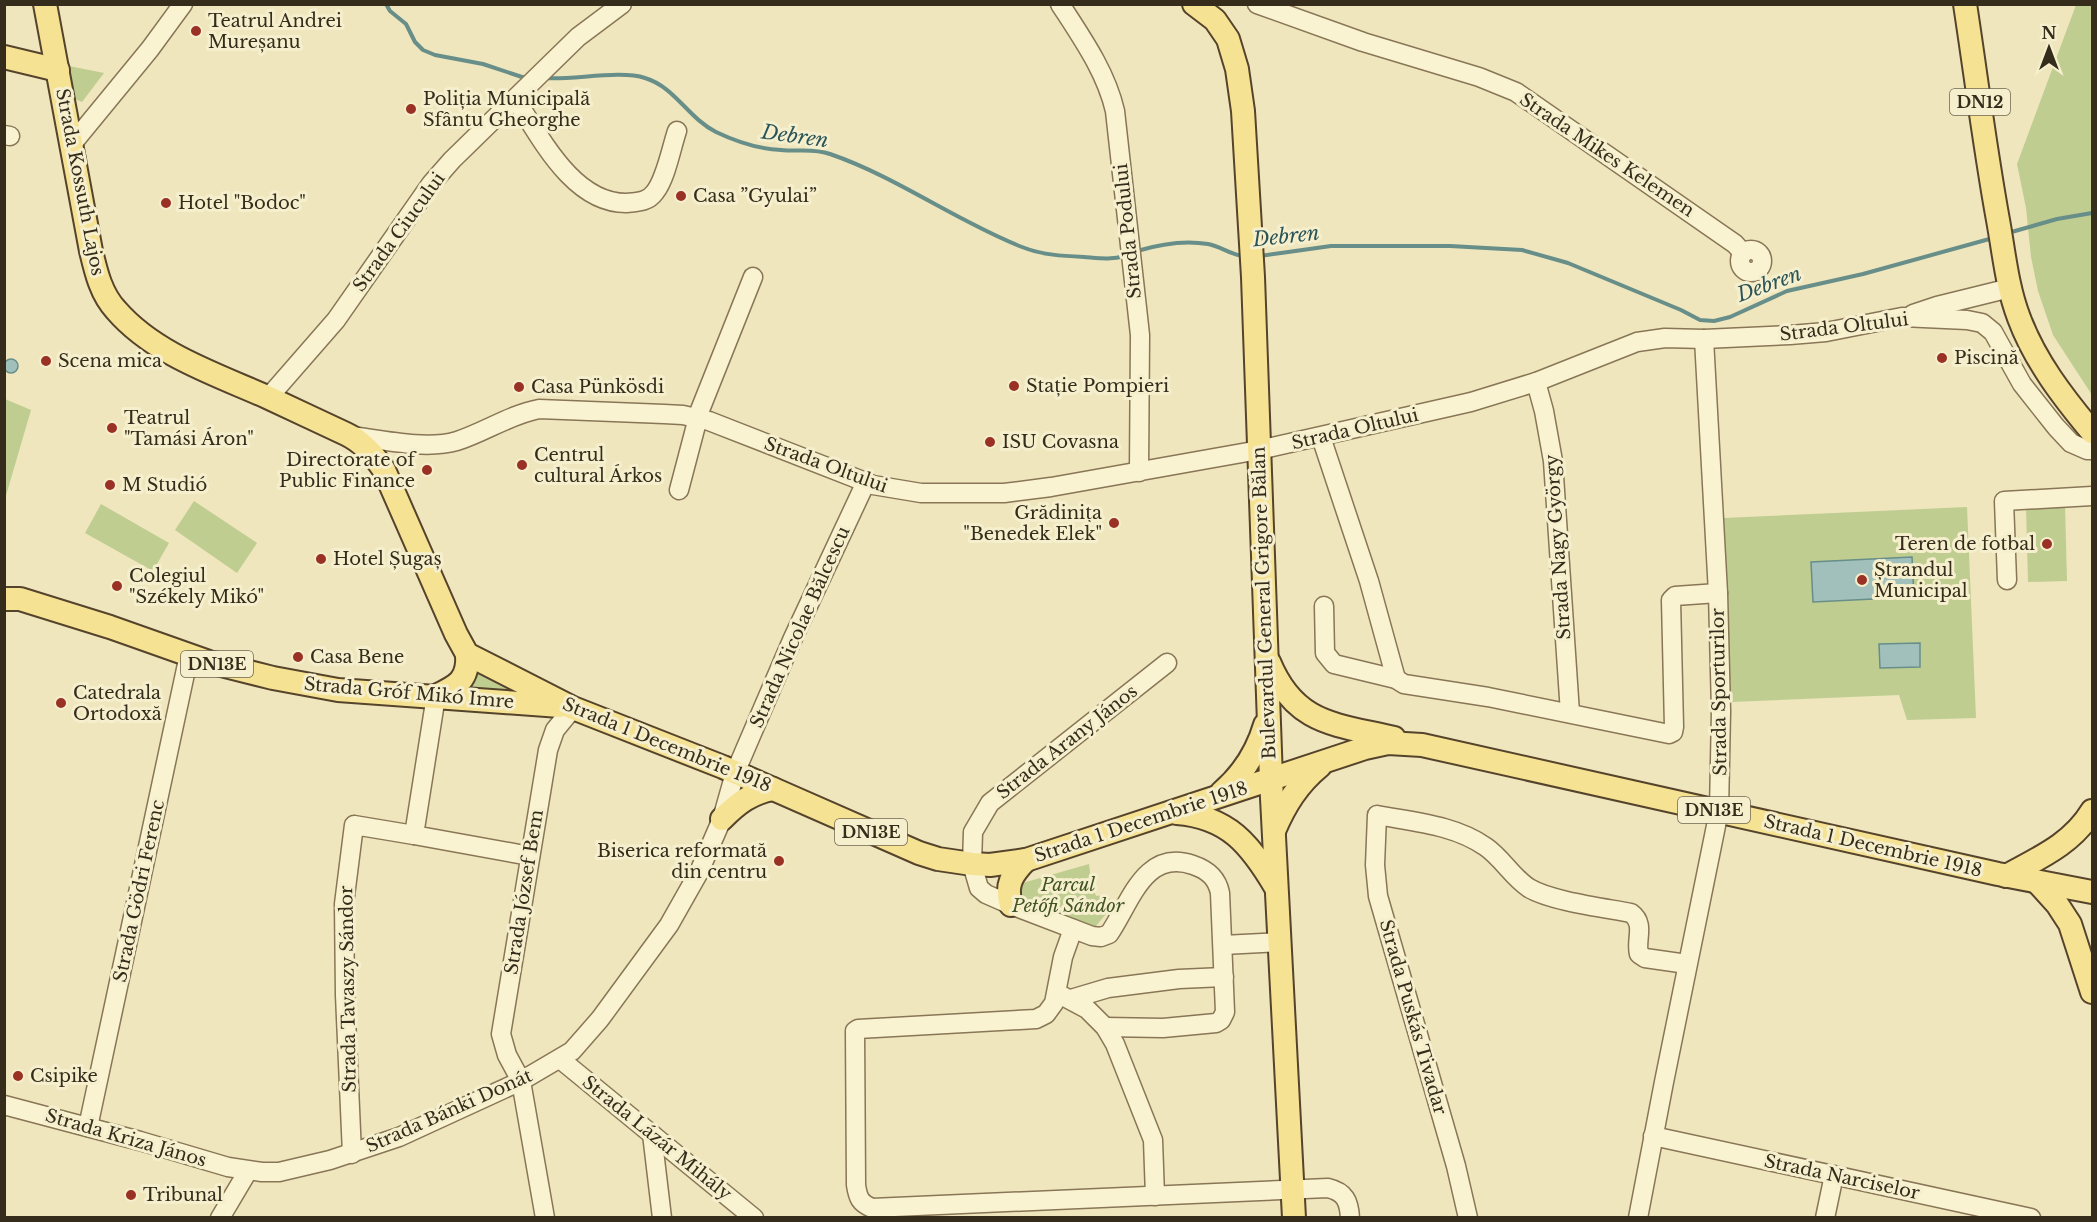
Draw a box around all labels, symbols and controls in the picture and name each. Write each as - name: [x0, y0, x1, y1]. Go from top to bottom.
- place label: Teatrul Andrei Mureșanu: [208, 10, 342, 53]
- north arrow: [2019, 18, 2079, 78]
- text: N: [2041, 23, 2057, 43]
- marker: Teatrul Andrei Mureșanu: [189, 24, 203, 38]
- street label: Strada Kossuth Lajos: [51, 86, 109, 278]
- place label: Poliția Municipală Sfântu Gheorghe: [423, 88, 590, 131]
- street label: Strada Mikes Kelemen: [1515, 88, 1699, 222]
- road number: DN12: [1950, 89, 2010, 115]
- marker: Poliția Municipală Sfântu Gheorghe: [404, 102, 418, 116]
- water label: Debren: [759, 119, 830, 153]
- street label: Strada Podului: [1110, 162, 1146, 300]
- street label: Strada Ciucului: [348, 168, 450, 296]
- place label: Casa ”Gyulai”: [693, 185, 817, 207]
- marker: Casa ”Gyulai”: [674, 189, 688, 203]
- place label: Hotel "Bodoc": [178, 192, 306, 214]
- marker: Hotel "Bodoc": [159, 196, 173, 210]
- water label: Debren: [1250, 221, 1321, 252]
- water label: Debren: [1732, 261, 1805, 307]
- street label: Strada Oltului: [1778, 308, 1910, 346]
- place label: Piscină: [1954, 347, 2019, 369]
- place label: Scena mica: [58, 350, 162, 372]
- marker: Piscină: [1935, 351, 1949, 365]
- marker: Scena mica: [39, 354, 53, 368]
- place label: Stație Pompieri: [1026, 375, 1169, 397]
- place label: Casa Pünkösdi: [531, 376, 664, 398]
- marker: Stație Pompieri: [1007, 379, 1021, 393]
- marker: Casa Pünkösdi: [512, 380, 526, 394]
- street label: Strada Oltului: [1289, 404, 1421, 454]
- place label: Teatrul "Tamási Áron": [124, 407, 254, 450]
- marker: Teatrul "Tamási Áron": [105, 421, 119, 435]
- place label: ISU Covasna: [1002, 431, 1119, 453]
- street label: Strada Oltului: [761, 433, 891, 497]
- marker: ISU Covasna: [983, 435, 997, 449]
- place label: Centrul cultural Árkos: [534, 444, 662, 487]
- street label: Bulevardul General Grigore Bălan: [1248, 446, 1280, 760]
- place label: Directorate of Public Finance: [279, 449, 418, 492]
- street label: Strada Nagy György: [1541, 453, 1575, 640]
- marker: Centrul cultural Árkos: [515, 458, 529, 472]
- marker: Directorate of Public Finance: [420, 463, 434, 477]
- place label: M Studió: [122, 474, 207, 496]
- marker: M Studió: [103, 478, 117, 492]
- place label: Grădinița "Benedek Elek": [963, 502, 1102, 545]
- marker: Grădinița "Benedek Elek": [1107, 516, 1121, 530]
- street label: Strada Nicolae Bălcescu: [746, 523, 854, 731]
- place label: Teren de fotbal: [1895, 533, 2035, 555]
- marker: Teren de fotbal: [2040, 537, 2054, 551]
- place label: Hotel Șugaș: [333, 548, 442, 570]
- marker: Hotel Șugaș: [314, 552, 328, 566]
- place label: Ștrandul Municipal: [1874, 559, 1968, 602]
- place label: Colegiul "Székely Mikó": [129, 565, 264, 608]
- marker: Ștrandul Municipal: [1855, 573, 1869, 587]
- marker: Colegiul "Székely Mikó": [110, 579, 124, 593]
- street label: Strada Sporturilor: [1707, 607, 1731, 776]
- place label: Casa Bene: [310, 646, 404, 668]
- marker: Casa Bene: [291, 650, 305, 664]
- road number: DN13E: [181, 651, 253, 677]
- street label: Strada Gróf Mikó Imre: [303, 673, 515, 713]
- street label: Strada Arany János: [992, 680, 1142, 804]
- place label: Catedrala Ortodoxă: [73, 682, 162, 725]
- street label: Strada 1 Decembrie 1918: [559, 693, 775, 797]
- marker: Catedrala Ortodoxă: [54, 696, 68, 710]
- street label: Strada 1 Decembrie 1918: [1031, 777, 1251, 867]
- street label: Strada Gödri Ferenc: [109, 797, 169, 984]
- road number: DN13E: [1678, 797, 1750, 823]
- street label: Strada József Bem: [500, 808, 548, 976]
- street label: Strada 1 Decembrie 1918: [1762, 810, 1984, 882]
- road number: DN13E: [835, 819, 907, 845]
- place label: Biserica reformată din centru: [597, 840, 767, 883]
- marker: Biserica reformată din centru: [772, 854, 786, 868]
- park label: Parcul Petőfi Sándor: [1011, 874, 1125, 917]
- street label: Strada Tavaszy Sándor: [335, 885, 361, 1093]
- street label: Strada Puskás Tivadar: [1375, 917, 1452, 1117]
- street label: Strada Bánki Donát: [363, 1064, 536, 1158]
- place label: Csipike: [30, 1065, 98, 1087]
- marker: Csipike: [11, 1069, 25, 1083]
- street label: Strada Lázár Mihály: [578, 1071, 736, 1205]
- street label: Strada Kriza János: [43, 1104, 209, 1172]
- street label: Strada Narciselor: [1762, 1150, 1922, 1204]
- place label: Tribunal: [143, 1184, 223, 1206]
- marker: Tribunal: [124, 1188, 138, 1202]

